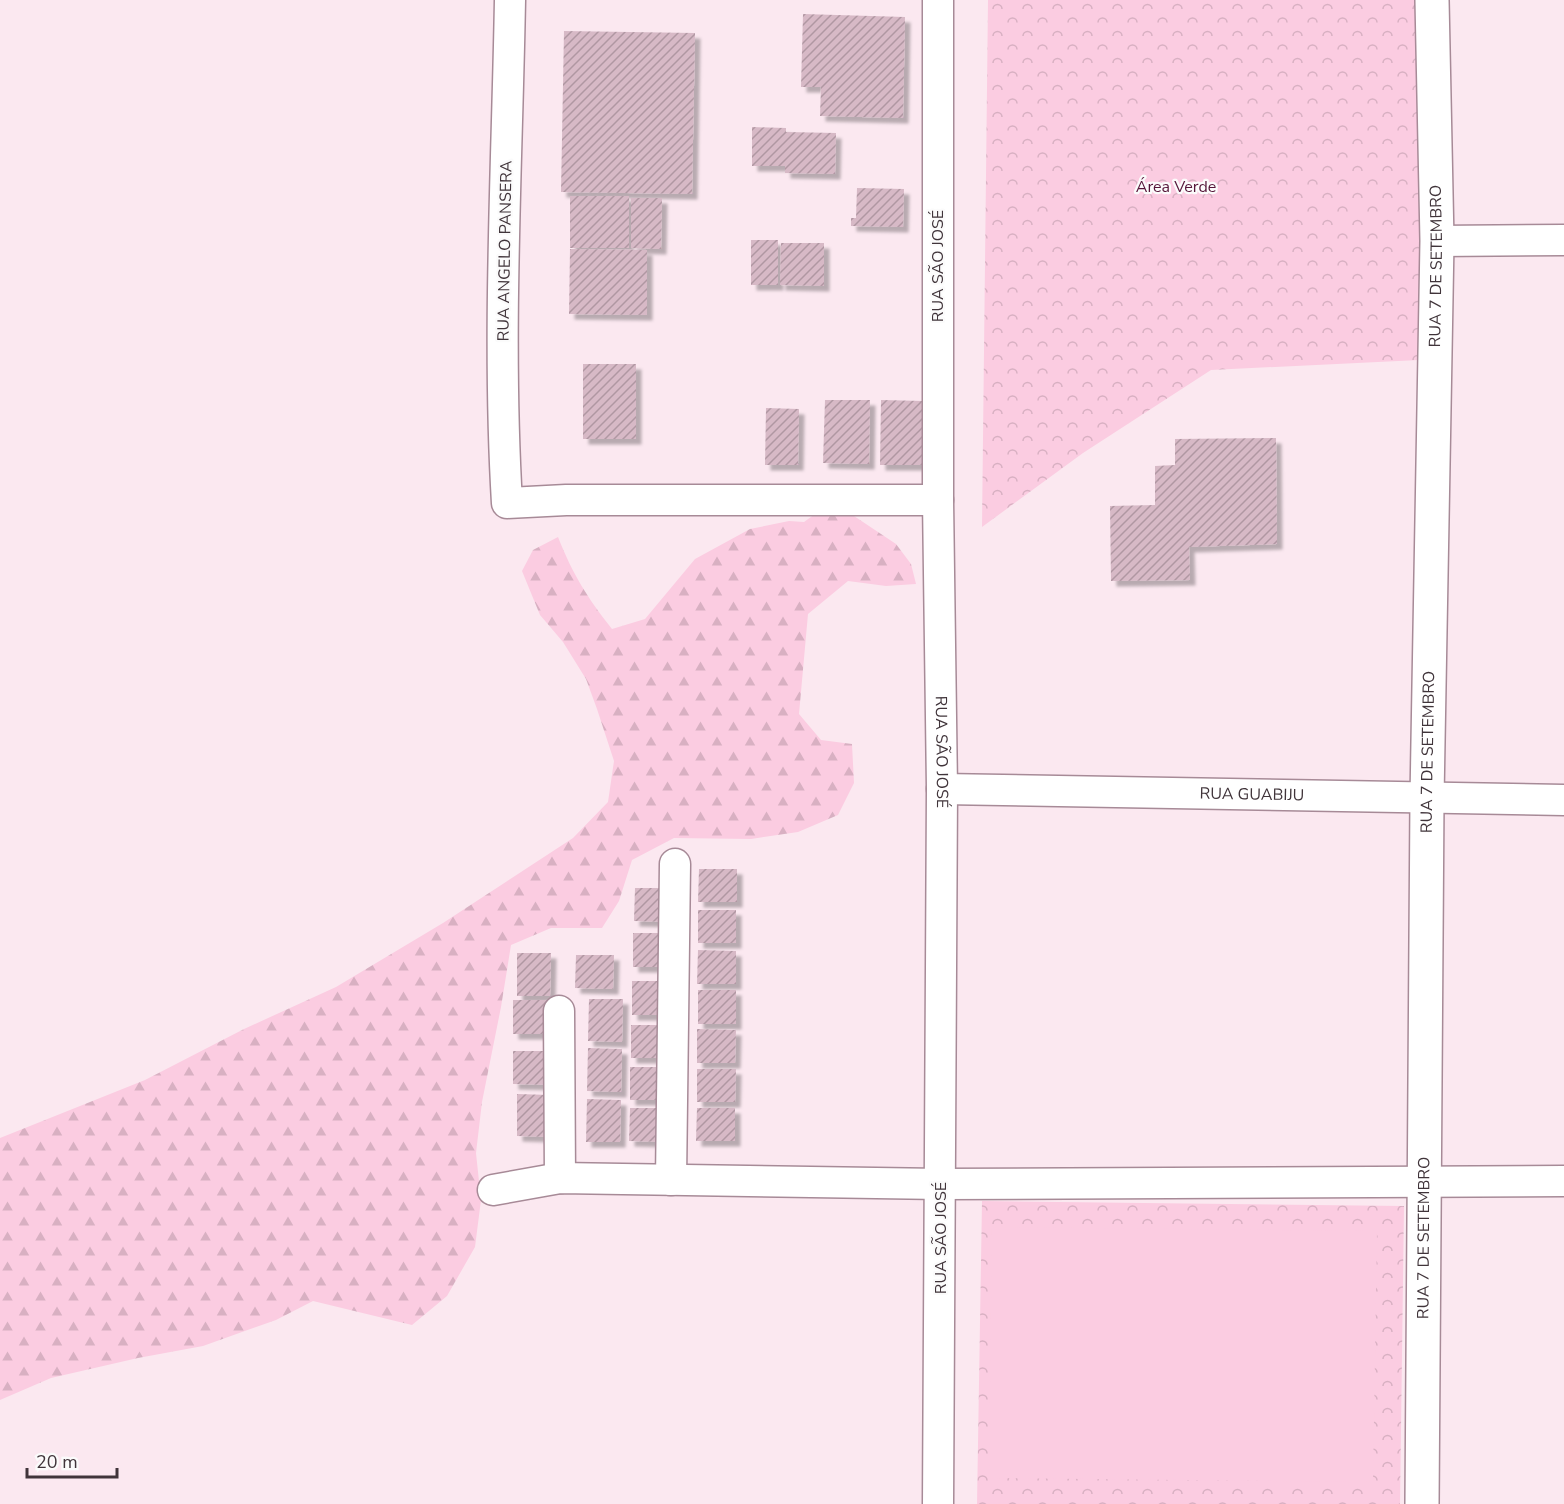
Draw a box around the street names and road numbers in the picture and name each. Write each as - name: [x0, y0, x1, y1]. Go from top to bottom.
- street label: RUA ANGELO PANSERA: [492, 160, 518, 342]
- street label: RUA 7 DE SETEMBRO: [1424, 185, 1448, 348]
- street label: RUA SÃO JOSÉ: [927, 210, 949, 322]
- street label: RUA 7 DE SETEMBRO: [1416, 671, 1440, 833]
- street label: RUA SÃO JOSÉ: [930, 696, 953, 808]
- street label: RUA GUABIJU: [1199, 783, 1305, 806]
- street label: RUA 7 DE SETEMBRO: [1412, 1157, 1435, 1319]
- street label: RUA SÃO JOSÉ: [930, 1182, 952, 1294]

